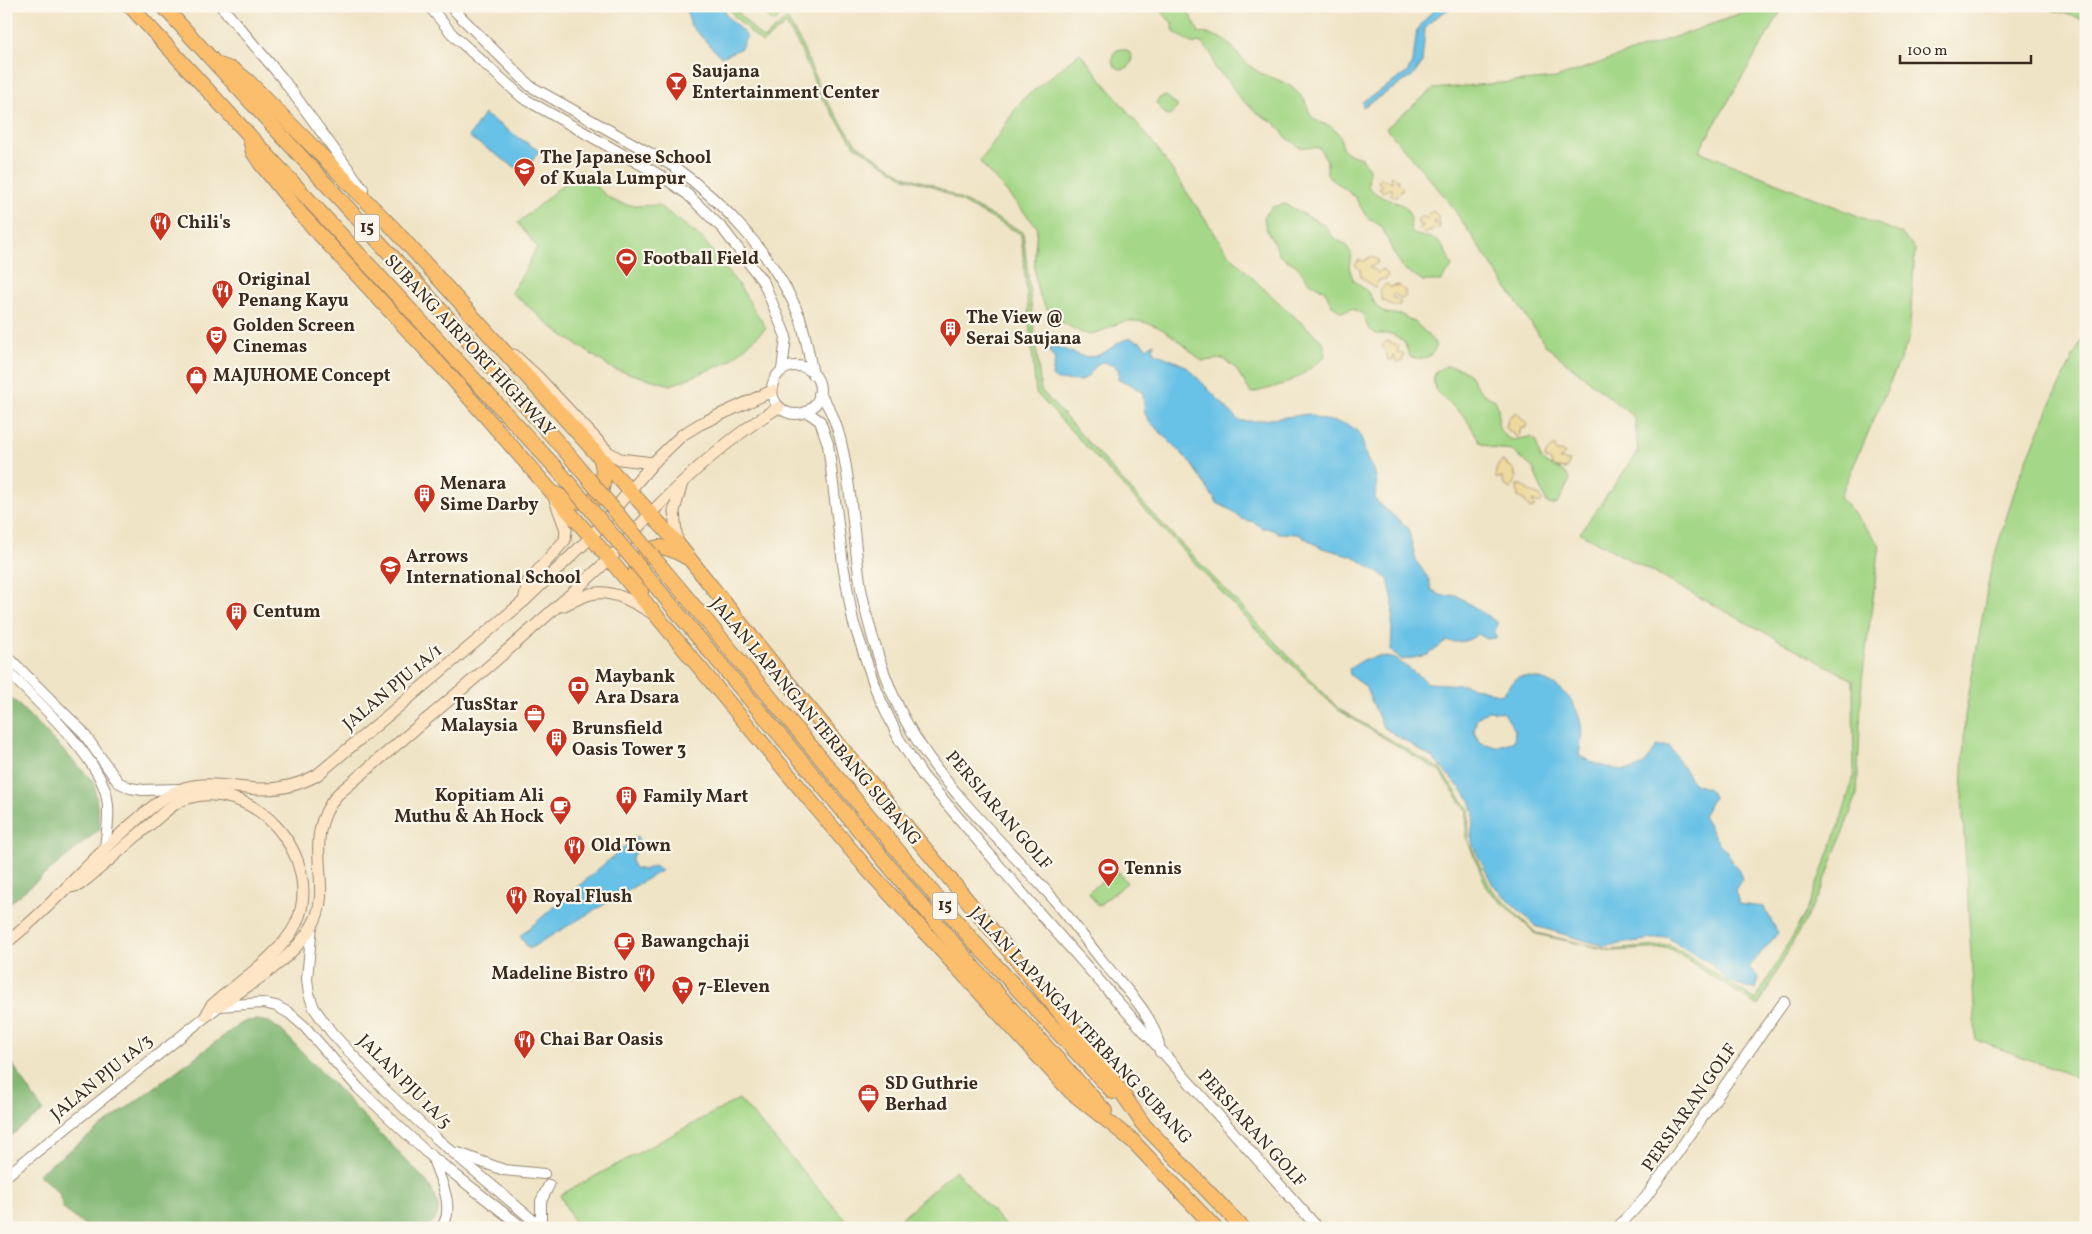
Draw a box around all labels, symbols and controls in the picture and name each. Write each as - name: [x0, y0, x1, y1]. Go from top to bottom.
- scale bar: [1900, 32, 2031, 64]
- text: 100 m: [1907, 41, 1947, 62]
- place label: Saujana Entertainment Center: [692, 60, 880, 106]
- bar icon: Saujana Entertainment Center: [664, 70, 688, 101]
- place label: The Japanese School of Kuala Lumpur: [540, 146, 711, 192]
- school or university icon: The Japanese School of Kuala Lumpur: [512, 156, 536, 187]
- restaurant icon: Chili's: [149, 211, 173, 242]
- place label: Chili's: [177, 211, 231, 236]
- road number: 15: [354, 214, 380, 242]
- sports icon: Football Field: [615, 247, 639, 278]
- place label: Football Field: [643, 247, 759, 272]
- street label: SUBANG AIRPORT HIGHWAY: [378, 249, 560, 443]
- place label: Original Penang Kayu: [238, 268, 349, 314]
- restaurant icon: Original Penang Kayu: [210, 278, 234, 309]
- place label: The View @ Serai Saujana: [966, 306, 1082, 352]
- place label: Golden Screen Cinemas: [233, 314, 355, 360]
- building icon: The View @ Serai Saujana: [938, 316, 962, 347]
- theatre icon: Golden Screen Cinemas: [205, 324, 229, 355]
- shop icon: MAJUHOME Concept: [185, 364, 209, 395]
- place label: MAJUHOME Concept: [213, 364, 391, 389]
- place label: Menara Sime Darby: [440, 472, 539, 518]
- building icon: Menara Sime Darby: [412, 482, 436, 513]
- place label: Arrows International School: [406, 545, 581, 591]
- school or university icon: Arrows International School: [378, 555, 402, 586]
- street label: JALAN LAPANGAN TERBANG SUBANG: [704, 593, 926, 851]
- building icon: Centum: [225, 600, 249, 631]
- place label: Centum: [253, 600, 321, 625]
- street label: JALAN PJU 1A/1: [338, 639, 448, 737]
- place label: Maybank Ara Dsara: [595, 665, 680, 711]
- bank icon: Maybank Ara Dsara: [567, 675, 591, 706]
- place label: TusStar Malaysia: [441, 693, 518, 739]
- office icon: TusStar Malaysia: [522, 703, 546, 734]
- place label: Brunsfield Oasis Tower 3: [572, 717, 686, 763]
- building icon: Brunsfield Oasis Tower 3: [544, 727, 568, 758]
- street label: PERSIARAN GOLF: [939, 746, 1057, 876]
- place label: Kopitiam Ali Muthu & Ah Hock: [394, 784, 544, 830]
- building icon: Family Mart: [615, 785, 639, 816]
- place label: Family Mart: [643, 785, 749, 810]
- cafe icon: Kopitiam Ali Muthu & Ah Hock: [548, 794, 572, 825]
- restaurant icon: Old Town: [563, 834, 587, 865]
- place label: Old Town: [591, 834, 671, 859]
- sports icon: Tennis: [1096, 857, 1120, 888]
- place label: Tennis: [1124, 857, 1182, 882]
- restaurant icon: Royal Flush: [505, 885, 529, 916]
- place label: Royal Flush: [533, 885, 633, 910]
- road number: 15: [932, 892, 958, 919]
- street label: JALAN LAPANGAN TERBANG SUBANG: [963, 902, 1197, 1150]
- cafe icon: Bawangchaji: [613, 930, 637, 961]
- place label: Bawangchaji: [641, 930, 750, 955]
- place label: Madeline Bistro: [492, 962, 628, 987]
- restaurant icon: Madeline Bistro: [632, 962, 656, 993]
- supermarket icon: 7-Eleven: [670, 975, 694, 1006]
- place label: 7-Eleven: [698, 975, 770, 1000]
- restaurant icon: Chai Bar Oasis: [512, 1028, 536, 1059]
- place label: Chai Bar Oasis: [540, 1028, 663, 1053]
- street label: JALAN PJU 1A/3: [45, 1029, 159, 1127]
- street label: JALAN PJU 1A/5: [351, 1029, 457, 1135]
- street label: PERSIARAN GOLF: [1636, 1039, 1744, 1177]
- street label: PERSIARAN GOLF: [1191, 1065, 1311, 1193]
- place label: SD Guthrie Berhad: [885, 1072, 978, 1118]
- office icon: SD Guthrie Berhad: [857, 1082, 881, 1113]

